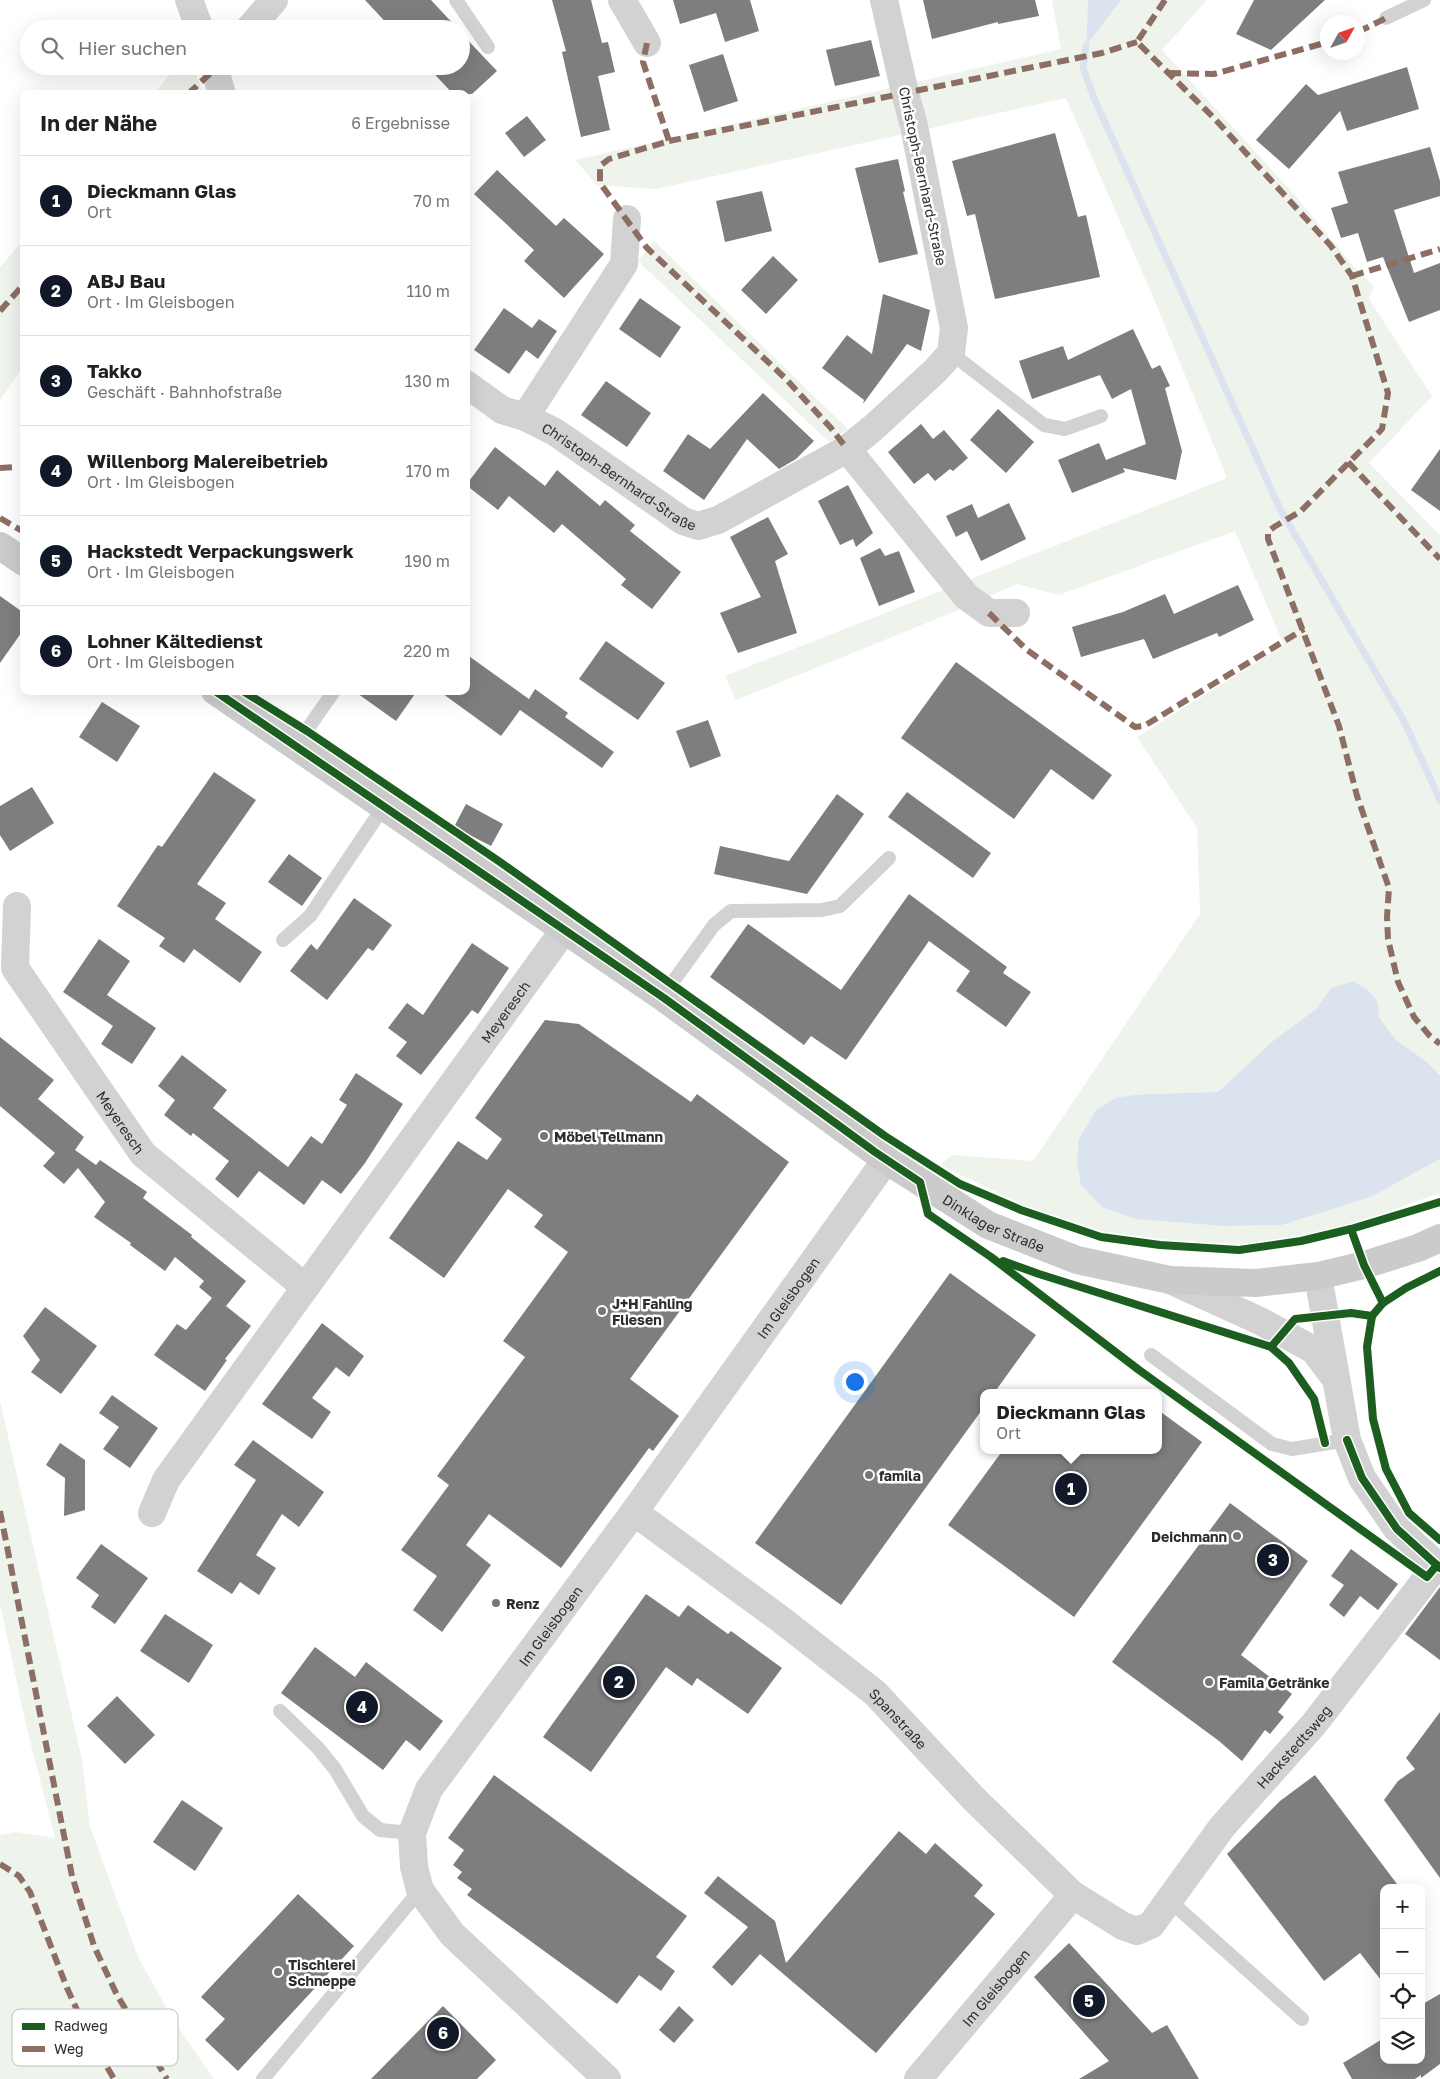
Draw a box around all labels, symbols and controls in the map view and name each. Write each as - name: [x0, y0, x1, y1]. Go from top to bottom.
- north arrow: [1320, 15, 1365, 60]
- search box: [20, 20, 470, 75]
- icon: search: [38, 34, 66, 62]
- text: Hier suchen: [78, 36, 187, 59]
- street label: Christoph-Bernhard-Straße: [896, 85, 950, 267]
- text: In der Nähe: [40, 110, 157, 136]
- text: 6 Ergebnisse: [351, 113, 450, 133]
- text: Dieckmann Glas: [87, 179, 236, 202]
- text: 1: [52, 191, 60, 211]
- text: 70 m: [413, 191, 450, 211]
- text: Ort: [87, 202, 112, 222]
- text: ABJ Bau: [87, 269, 165, 292]
- text: 2: [51, 281, 61, 301]
- text: 110 m: [406, 281, 450, 301]
- text: Ort · Im Gleisbogen: [87, 292, 234, 312]
- text: Takko: [87, 359, 142, 382]
- text: 3: [51, 371, 61, 391]
- text: 130 m: [405, 371, 450, 391]
- text: Geschäft · Bahnhofstraße: [87, 382, 282, 402]
- street label: Christoph-Bernhard-Straße: [539, 418, 698, 533]
- text: Willenborg Malereibetrieb: [87, 449, 328, 472]
- text: 4: [51, 461, 61, 481]
- text: 170 m: [406, 461, 450, 481]
- text: Ort · Im Gleisbogen: [87, 472, 234, 492]
- text: Hackstedt Verpackungswerk: [87, 539, 354, 562]
- text: 5: [51, 551, 61, 571]
- text: 190 m: [404, 551, 450, 571]
- text: Ort · Im Gleisbogen: [87, 562, 234, 582]
- text: Lohner Kältedienst: [87, 629, 263, 652]
- text: 6: [51, 641, 61, 661]
- text: 220 m: [403, 641, 450, 661]
- text: Ort · Im Gleisbogen: [87, 652, 234, 672]
- street label: Meyeresch: [477, 977, 533, 1046]
- street label: Meyeresch: [93, 1087, 149, 1157]
- place label: Möbel Tellmann: [554, 1128, 663, 1145]
- marker: Möbel Tellmann: [538, 1130, 550, 1142]
- street label: Dinklager Straße: [940, 1190, 1047, 1255]
- street label: Im Gleisbogen: [753, 1253, 822, 1342]
- place label: J+H Fahling Fliesen: [612, 1295, 692, 1328]
- marker: J+H Fahling Fliesen: [596, 1305, 608, 1317]
- your location: [842, 1369, 868, 1395]
- popup: [980, 1389, 1162, 1454]
- text: Dieckmann Glas: [996, 1400, 1146, 1423]
- text: Ort: [996, 1423, 1021, 1443]
- place label: famila: [879, 1467, 921, 1484]
- marker: famila: [863, 1469, 875, 1481]
- pin: 1: [1055, 1470, 1087, 1508]
- place label: Deichmann: [1151, 1528, 1227, 1545]
- marker: Deichmann: [1231, 1530, 1243, 1542]
- pin: 3: [1257, 1541, 1289, 1579]
- street label: Im Gleisbogen: [515, 1582, 585, 1669]
- place label: Renz: [506, 1595, 539, 1612]
- marker: Renz: [490, 1597, 502, 1609]
- pin: 2: [603, 1663, 635, 1701]
- place label: Famila Getränke: [1219, 1674, 1330, 1691]
- marker: Famila Getränke: [1203, 1676, 1215, 1688]
- street label: Spanstraße: [866, 1684, 931, 1752]
- pin: 4: [346, 1688, 378, 1726]
- street label: Hackstedtsweg: [1252, 1701, 1334, 1791]
- map controls: [1380, 1884, 1425, 2064]
- button: +: [1380, 1884, 1425, 1929]
- button: −: [1380, 1929, 1425, 1974]
- street label: Im Gleisbogen: [958, 1945, 1033, 2030]
- place label: Tischlerei Schneppe: [288, 1956, 356, 1989]
- marker: Tischlerei Schneppe: [272, 1966, 284, 1978]
- button: locate: [1380, 1974, 1425, 2019]
- pin: 5: [1073, 1982, 1105, 2020]
- legend: [12, 2009, 178, 2066]
- pin: 6: [427, 2014, 459, 2052]
- text: Radweg: [54, 2017, 108, 2034]
- button: layers: [1380, 2019, 1425, 2064]
- text: Weg: [54, 2040, 84, 2057]

